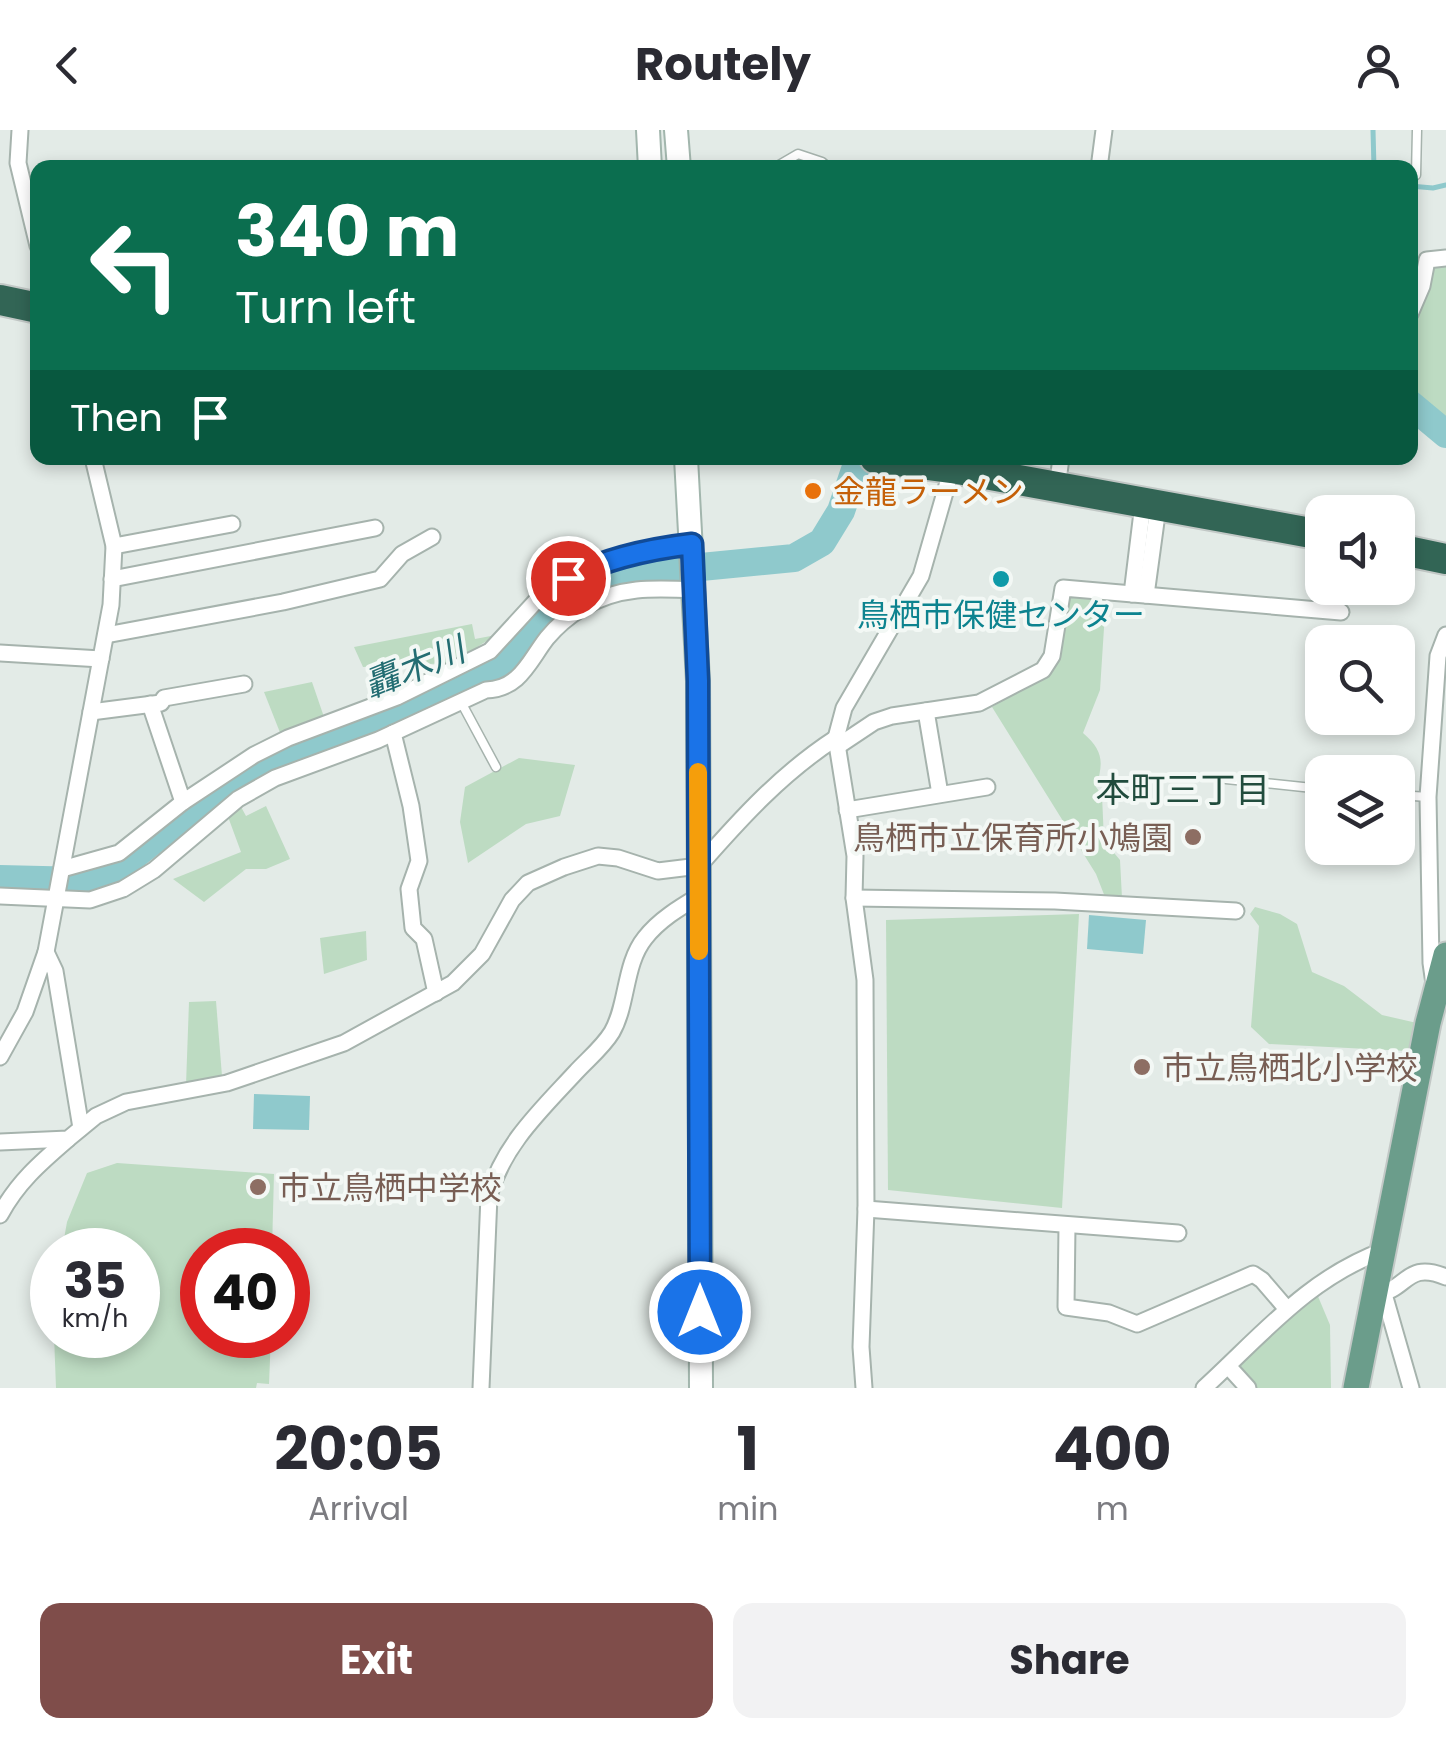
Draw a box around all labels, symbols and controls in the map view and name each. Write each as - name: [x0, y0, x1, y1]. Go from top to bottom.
- text: Routely: [635, 33, 811, 96]
- icon: back: [40, 38, 95, 93]
- icon: person: [1351, 38, 1406, 93]
- text: 340 m: [235, 182, 459, 281]
- icon: left: [70, 200, 200, 330]
- text: Turn left: [235, 276, 416, 339]
- icon: arrive: [183, 390, 238, 445]
- text: Then: [70, 391, 163, 444]
- place label: 金龍ラーメン: [833, 469, 1024, 514]
- marker: 金龍ラーメン: [802, 480, 824, 502]
- map controls: [1305, 495, 1415, 865]
- button: sound: [1305, 495, 1415, 605]
- pin: [526, 536, 611, 621]
- icon: arrive: [541, 551, 596, 606]
- marker: 鳥栖市保健センター: [990, 568, 1012, 590]
- place label: 鳥栖市保健センター: [857, 592, 1145, 637]
- water label: 轟木川: [356, 623, 476, 709]
- button: search: [1305, 625, 1415, 735]
- button: layers: [1305, 755, 1415, 865]
- district label: 本町三丁目: [1095, 765, 1271, 814]
- place label: 鳥栖市立保育所小鳩園: [853, 815, 1173, 860]
- marker: 鳥栖市立保育所小鳩園: [1182, 826, 1204, 848]
- place label: 市立鳥栖北小学校: [1162, 1045, 1418, 1090]
- marker: 市立鳥栖北小学校: [1131, 1056, 1153, 1078]
- place label: 市立鳥栖中学校: [278, 1165, 502, 1210]
- marker: 市立鳥栖中学校: [247, 1176, 269, 1198]
- speed limit sign: 40: [180, 1228, 310, 1358]
- text: 35: [64, 1245, 126, 1316]
- position arrow: [648, 1260, 752, 1364]
- text: km/h: [62, 1301, 128, 1336]
- text: 20:05: [274, 1407, 443, 1491]
- text: 1: [737, 1407, 759, 1491]
- text: 400: [1053, 1407, 1172, 1491]
- text: Arrival: [308, 1486, 409, 1531]
- text: min: [717, 1486, 778, 1531]
- text: m: [1096, 1486, 1129, 1531]
- button: Exit: [40, 1603, 713, 1718]
- button: Share: [733, 1603, 1406, 1718]

